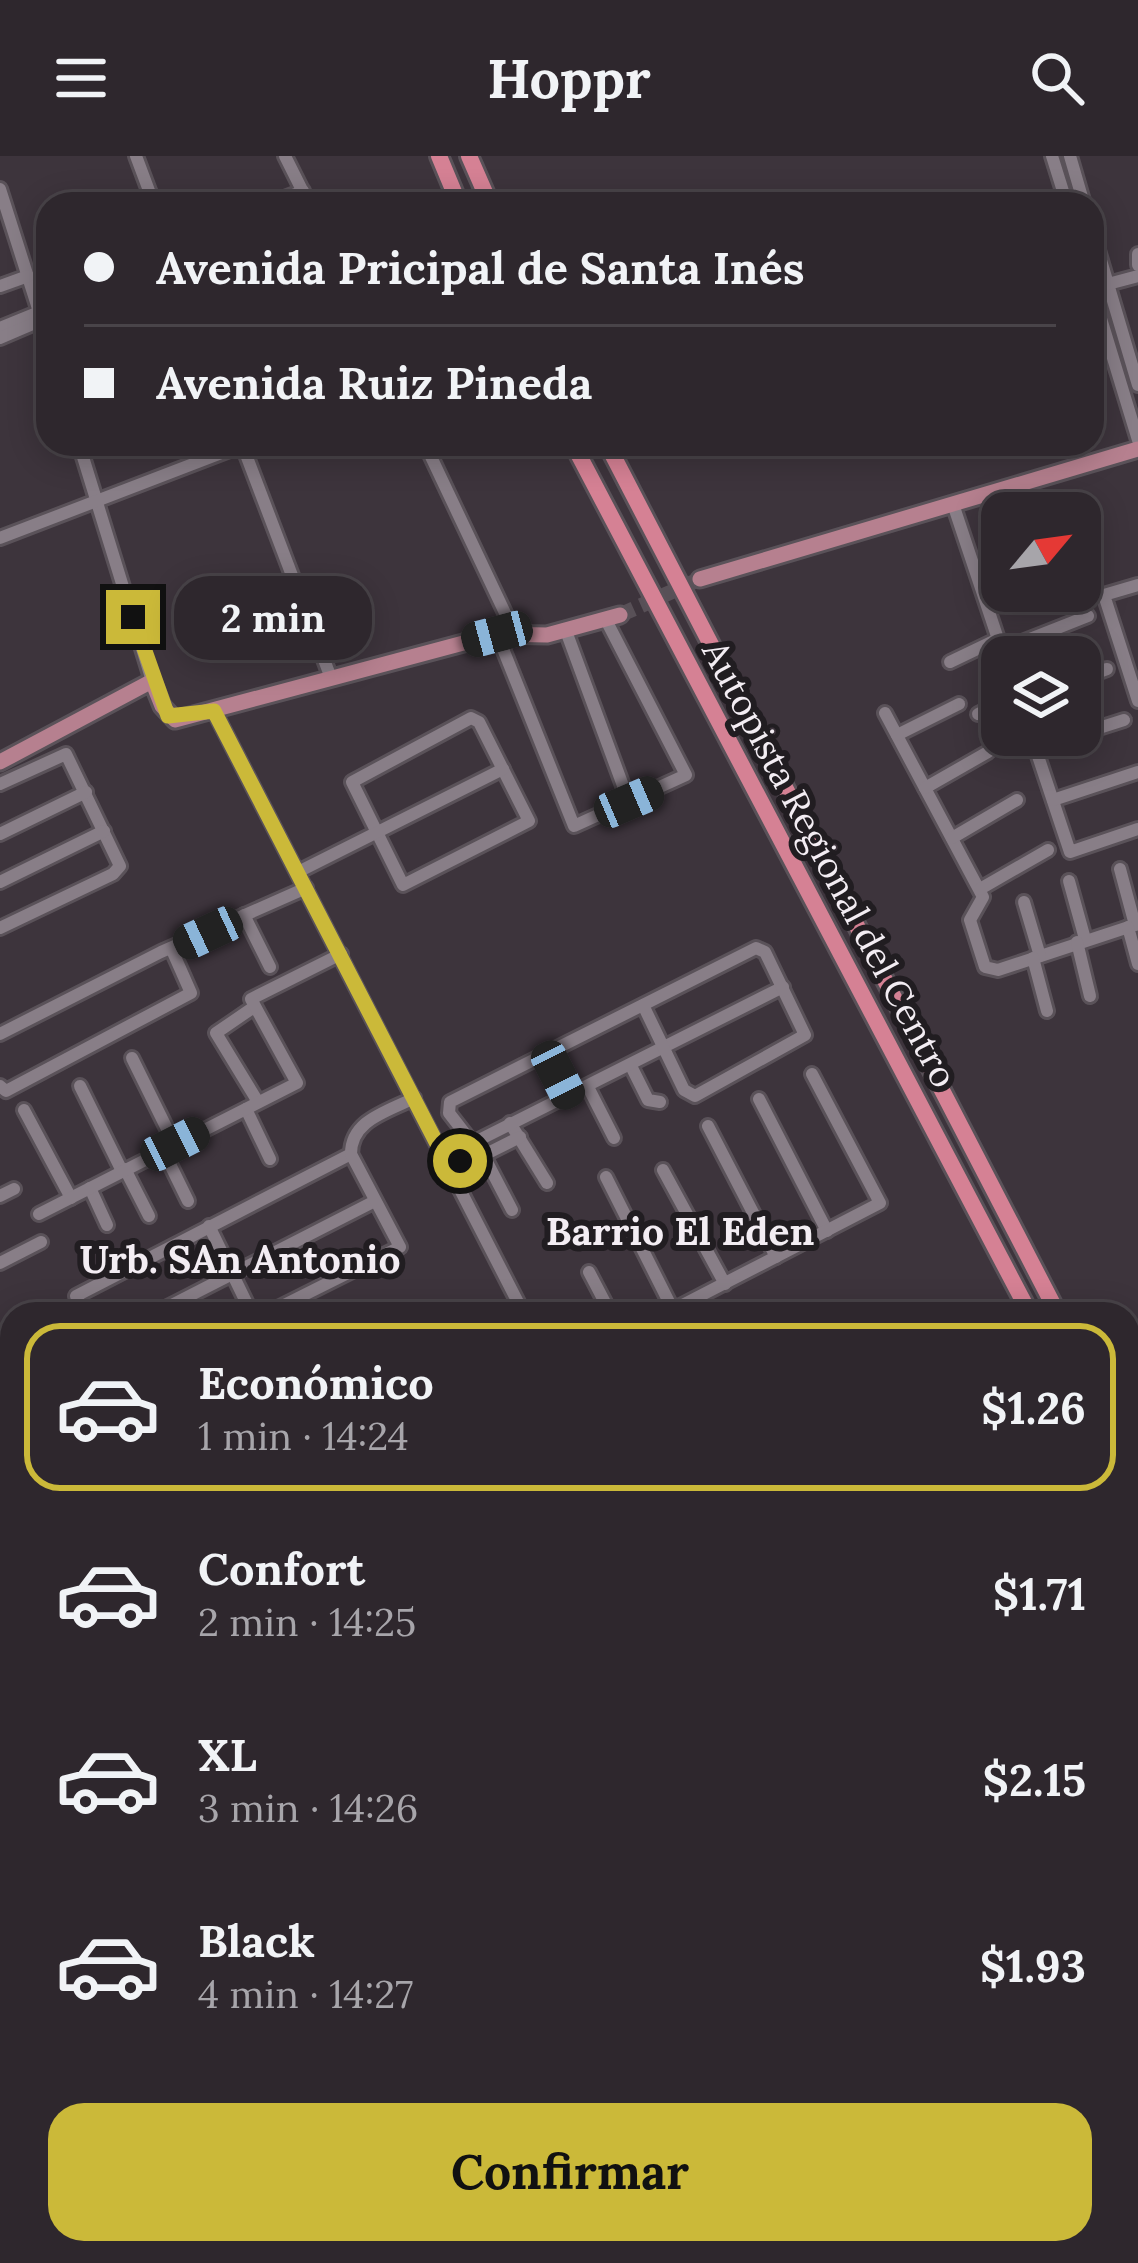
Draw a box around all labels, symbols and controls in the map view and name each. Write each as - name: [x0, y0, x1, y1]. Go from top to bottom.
- text: Hoppr: [487, 44, 651, 113]
- icon: menu: [48, 45, 114, 111]
- icon: search: [1024, 45, 1090, 111]
- text: Avenida Pricipal de Santa Inés: [156, 239, 804, 296]
- text: Avenida Ruiz Pineda: [156, 354, 592, 411]
- north arrow: [981, 492, 1101, 612]
- map controls: [981, 492, 1101, 756]
- callout: 2 min: [175, 575, 373, 659]
- route end: [106, 590, 160, 644]
- text: 2 min: [221, 593, 325, 643]
- car: [458, 607, 536, 661]
- street label: Autopista Regional del Centro: [692, 632, 968, 1095]
- button: layers: [981, 636, 1101, 756]
- car: [589, 771, 669, 833]
- car: [168, 901, 248, 965]
- car: [526, 1035, 590, 1115]
- car: [135, 1112, 215, 1176]
- route start: [433, 1134, 487, 1188]
- district label: Barrio El Eden: [546, 1206, 814, 1256]
- district label: Urb. SAn Antonio: [79, 1234, 401, 1284]
- icon: car: [54, 1353, 162, 1461]
- text: Económico: [198, 1354, 434, 1411]
- text: $1.26: [981, 1379, 1086, 1436]
- text: 1 min · 14:24: [198, 1411, 409, 1461]
- icon: car: [54, 1539, 162, 1647]
- text: Confort: [198, 1540, 365, 1597]
- text: $1.71: [993, 1565, 1086, 1622]
- text: 2 min · 14:25: [198, 1597, 416, 1647]
- icon: car: [54, 1725, 162, 1833]
- text: XL: [198, 1726, 257, 1783]
- text: $2.15: [982, 1751, 1086, 1808]
- text: 3 min · 14:26: [198, 1783, 418, 1833]
- icon: car: [54, 1911, 162, 2019]
- text: Black: [198, 1912, 315, 1969]
- text: $1.93: [980, 1937, 1086, 1994]
- text: 4 min · 14:27: [198, 1969, 413, 2019]
- button: Confirmar: [48, 2103, 1092, 2241]

